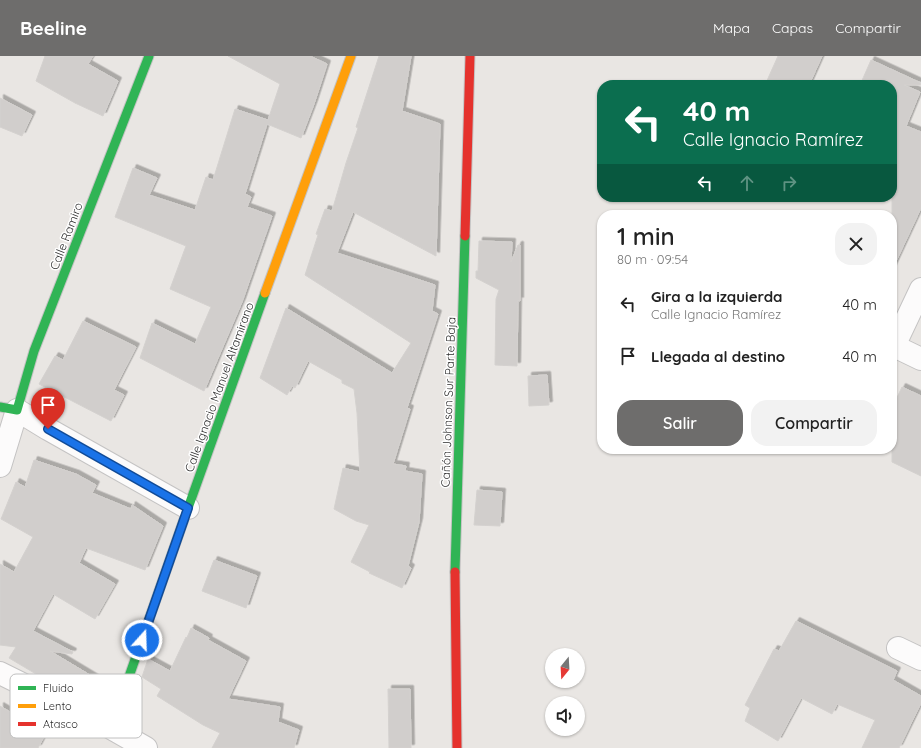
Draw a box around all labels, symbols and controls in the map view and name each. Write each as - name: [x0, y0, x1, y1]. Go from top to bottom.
- text: Beeline: [20, 16, 87, 40]
- text: Mapa: [713, 19, 750, 37]
- text: Capas: [772, 19, 813, 37]
- text: Compartir: [835, 19, 901, 37]
- text: 40 m: [683, 93, 750, 128]
- icon: left: [617, 96, 669, 148]
- text: Calle Ignacio Ramírez: [683, 128, 864, 151]
- icon: left: [694, 172, 716, 194]
- icon: ahead: [736, 172, 758, 194]
- icon: right: [778, 172, 800, 194]
- street label: Calle Ramiro: [46, 200, 86, 272]
- text: 1 min: [617, 221, 675, 251]
- button: close: [835, 223, 877, 265]
- text: 80 m · 09:54: [617, 251, 688, 267]
- text: Gira a la izquierda: [651, 287, 783, 306]
- icon: left: [617, 293, 639, 315]
- text: 40 m: [842, 295, 877, 314]
- street label: Calle Ignacio Manuel Altamirano: [181, 300, 257, 474]
- text: Calle Ignacio Ramírez: [651, 306, 781, 322]
- street label: Cañón Johnson Sur Parte Baja: [438, 317, 458, 487]
- icon: arrive: [617, 345, 639, 367]
- text: Llegada al destino: [651, 347, 785, 366]
- text: 40 m: [842, 347, 877, 366]
- pin: [31, 388, 65, 429]
- icon: arrive: [37, 394, 59, 416]
- button: Salir: [617, 400, 743, 446]
- button: Compartir: [751, 400, 877, 446]
- position arrow: [121, 619, 163, 661]
- north arrow: [545, 648, 585, 688]
- map controls: [545, 648, 585, 736]
- legend: [10, 674, 142, 738]
- text: Fluido: [43, 681, 74, 695]
- button: sound: [545, 696, 585, 736]
- text: Lento: [43, 699, 72, 713]
- text: Atasco: [43, 717, 78, 731]

